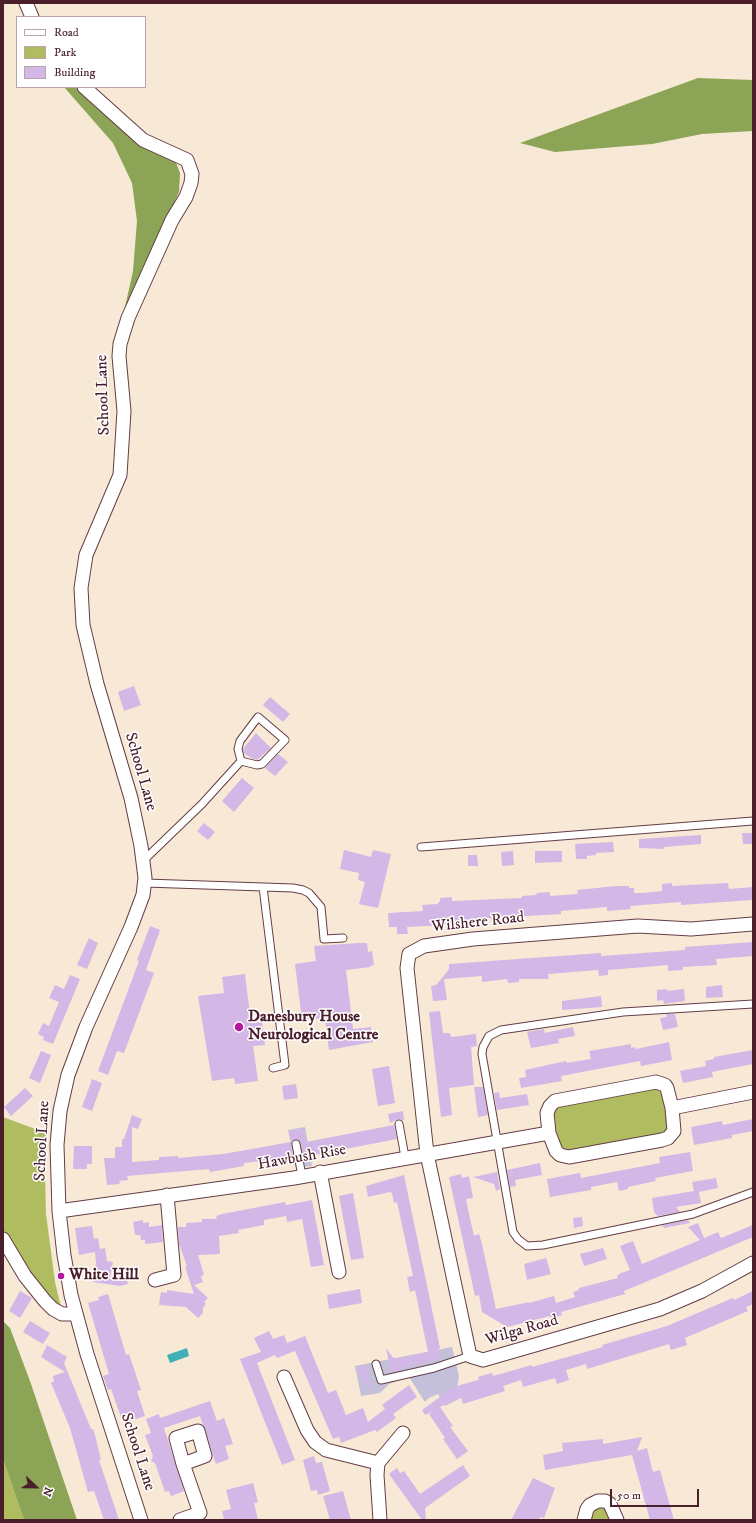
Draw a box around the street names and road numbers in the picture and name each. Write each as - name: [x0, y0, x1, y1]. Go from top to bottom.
- street label: School Lane: [93, 354, 115, 436]
- street label: School Lane: [120, 731, 160, 813]
- street label: Wilshere Road: [431, 909, 525, 937]
- street label: School Lane: [31, 1100, 55, 1182]
- street label: Hawbush Rise: [256, 1141, 348, 1175]
- street label: Wilga Road: [483, 1311, 561, 1351]
- street label: School Lane: [115, 1411, 159, 1493]

